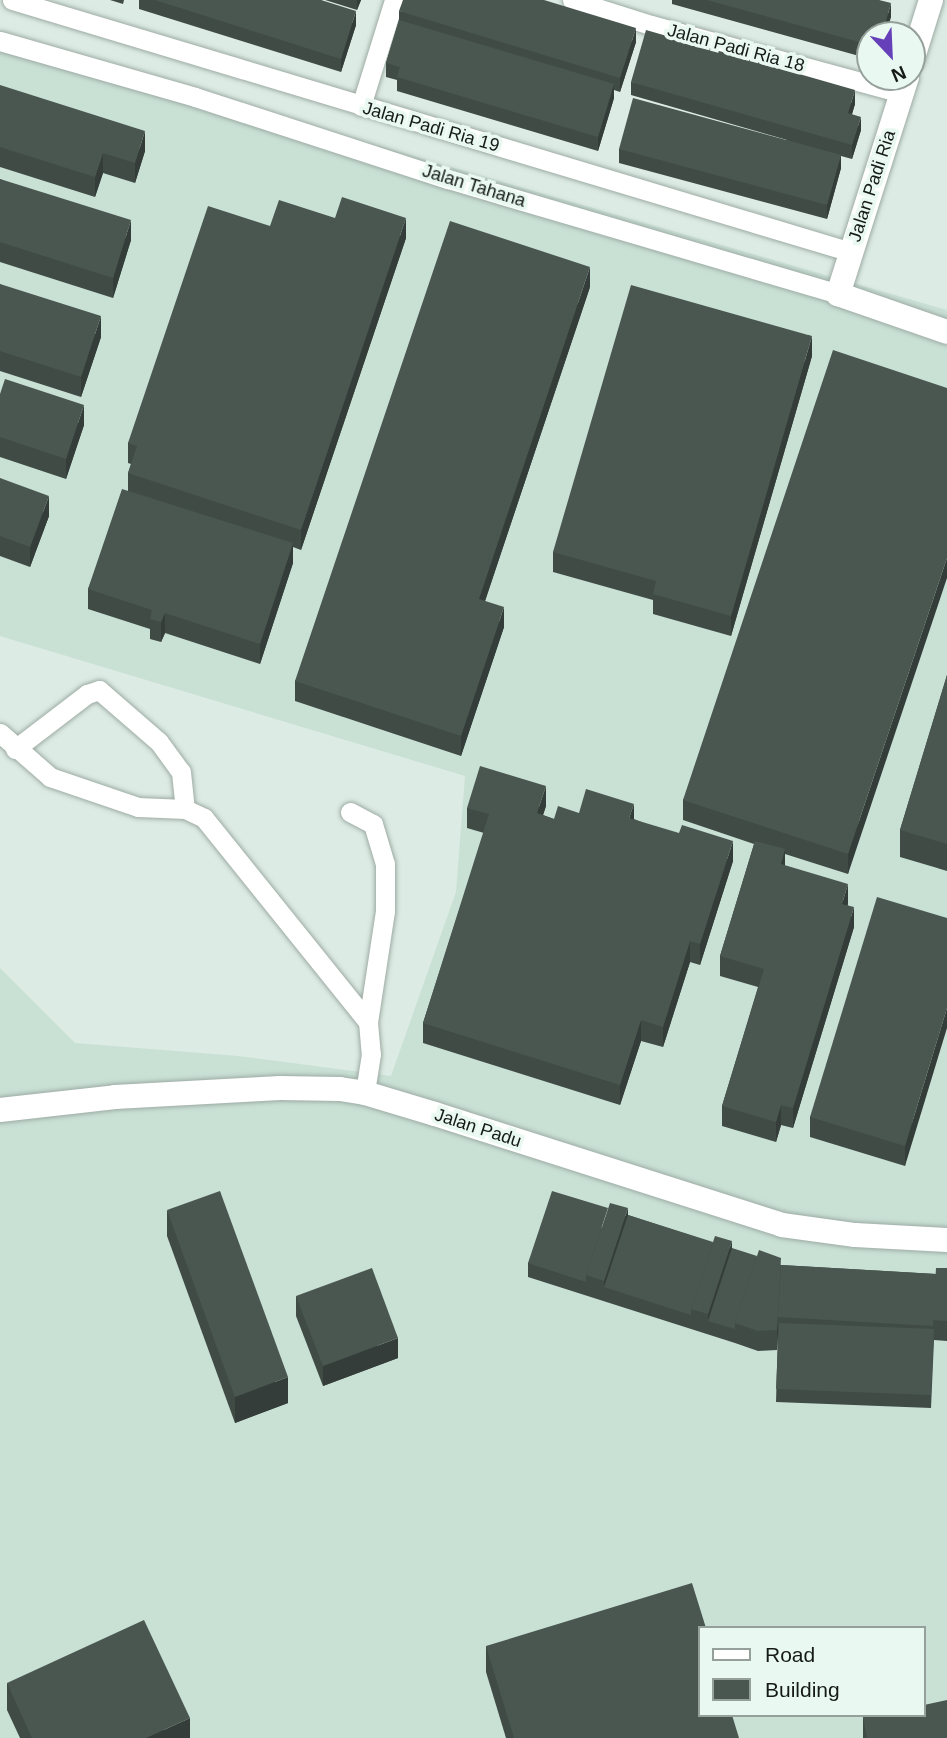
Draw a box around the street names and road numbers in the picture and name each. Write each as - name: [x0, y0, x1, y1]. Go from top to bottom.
- street label: Jalan Padi Ria 18: [665, 19, 807, 77]
- street label: Jalan Padi Ria 19: [360, 97, 502, 157]
- street label: Jalan Padi Ria: [844, 127, 900, 245]
- street label: Jalan Tahana: [420, 160, 528, 212]
- street label: Jalan Padu: [432, 1104, 524, 1152]

